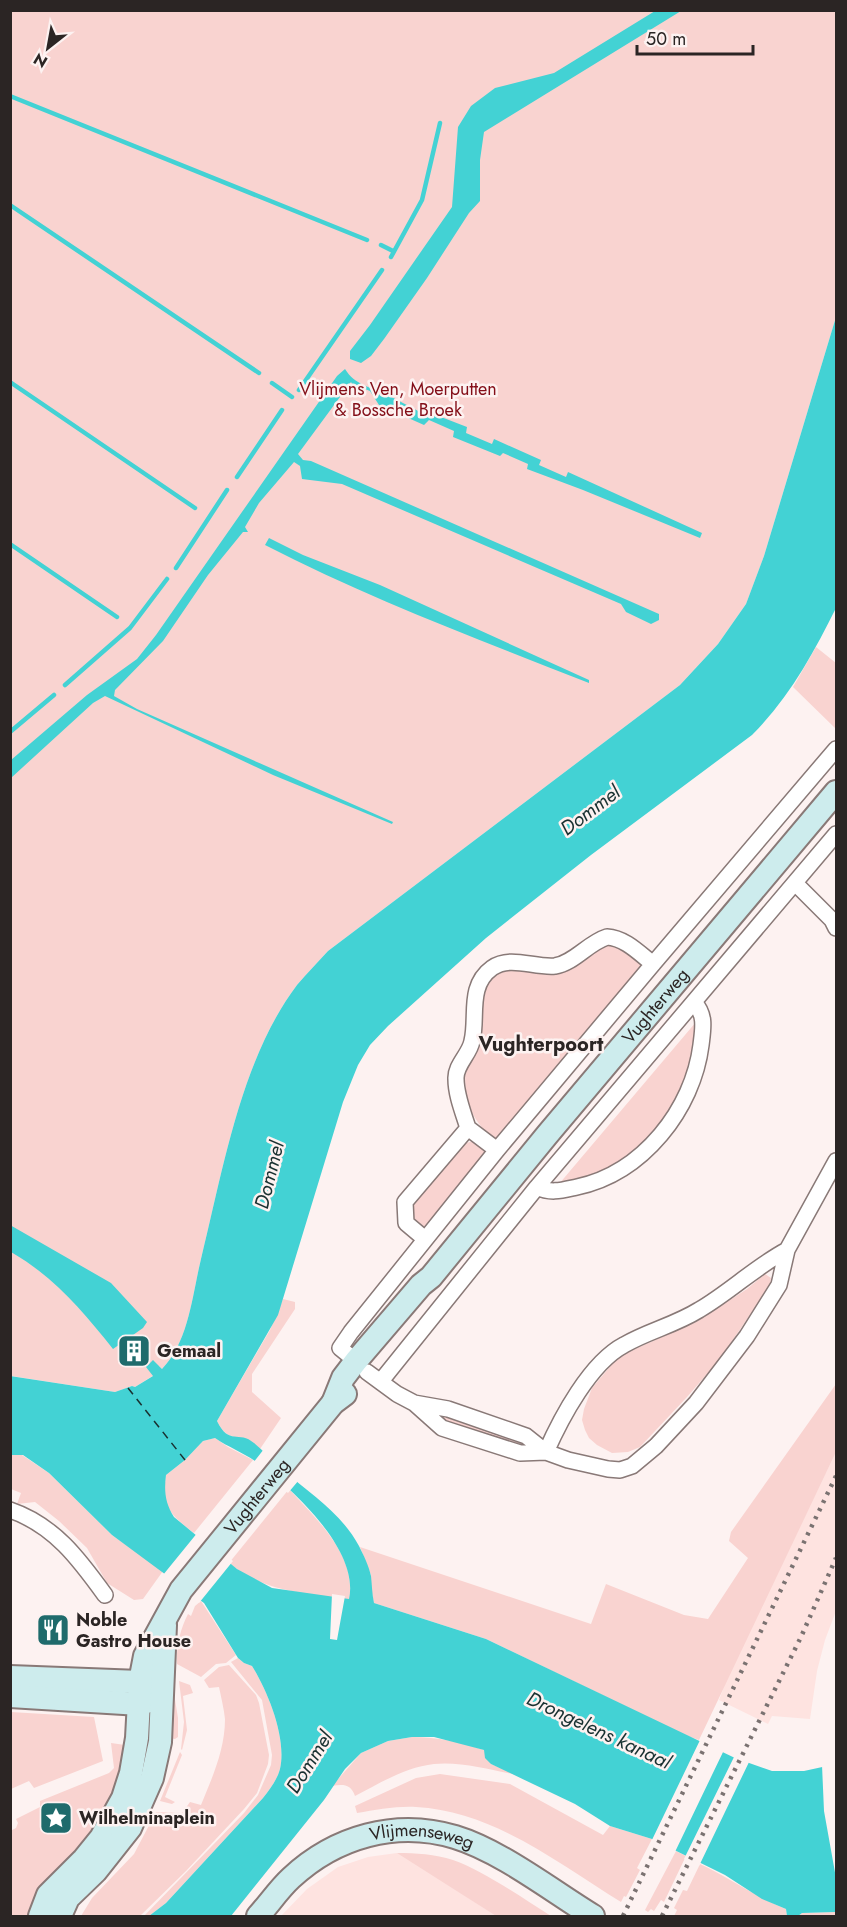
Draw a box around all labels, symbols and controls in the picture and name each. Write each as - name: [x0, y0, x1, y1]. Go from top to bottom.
- north arrow: [18, 18, 78, 78]
- scale bar: [637, 18, 752, 56]
- text: 50 m: [646, 26, 686, 52]
- text: N: [29, 47, 52, 74]
- park label: Vlijmens Ven, Moerputten & Bossche Broek: [299, 376, 497, 423]
- water label: Dommel: [554, 777, 628, 843]
- street label: Vughterweg: [616, 963, 695, 1050]
- district label: Vughterpoort: [478, 1030, 604, 1059]
- water label: Dommel: [247, 1137, 292, 1212]
- building icon: Gemaal: [116, 1333, 152, 1369]
- place label: Gemaal: [157, 1338, 221, 1364]
- street label: Vughterweg: [218, 1453, 296, 1540]
- place label: Noble Gastro House: [76, 1607, 191, 1654]
- restaurant icon: Noble Gastro House: [35, 1612, 71, 1648]
- water label: Drongelens kanaal: [522, 1684, 677, 1777]
- water label: Dommel: [279, 1724, 341, 1799]
- place icon: Wilhelminaplein: [38, 1800, 74, 1836]
- place label: Wilhelminaplein: [79, 1805, 215, 1831]
- street label: Vlijmenseweg: [367, 1817, 478, 1856]

